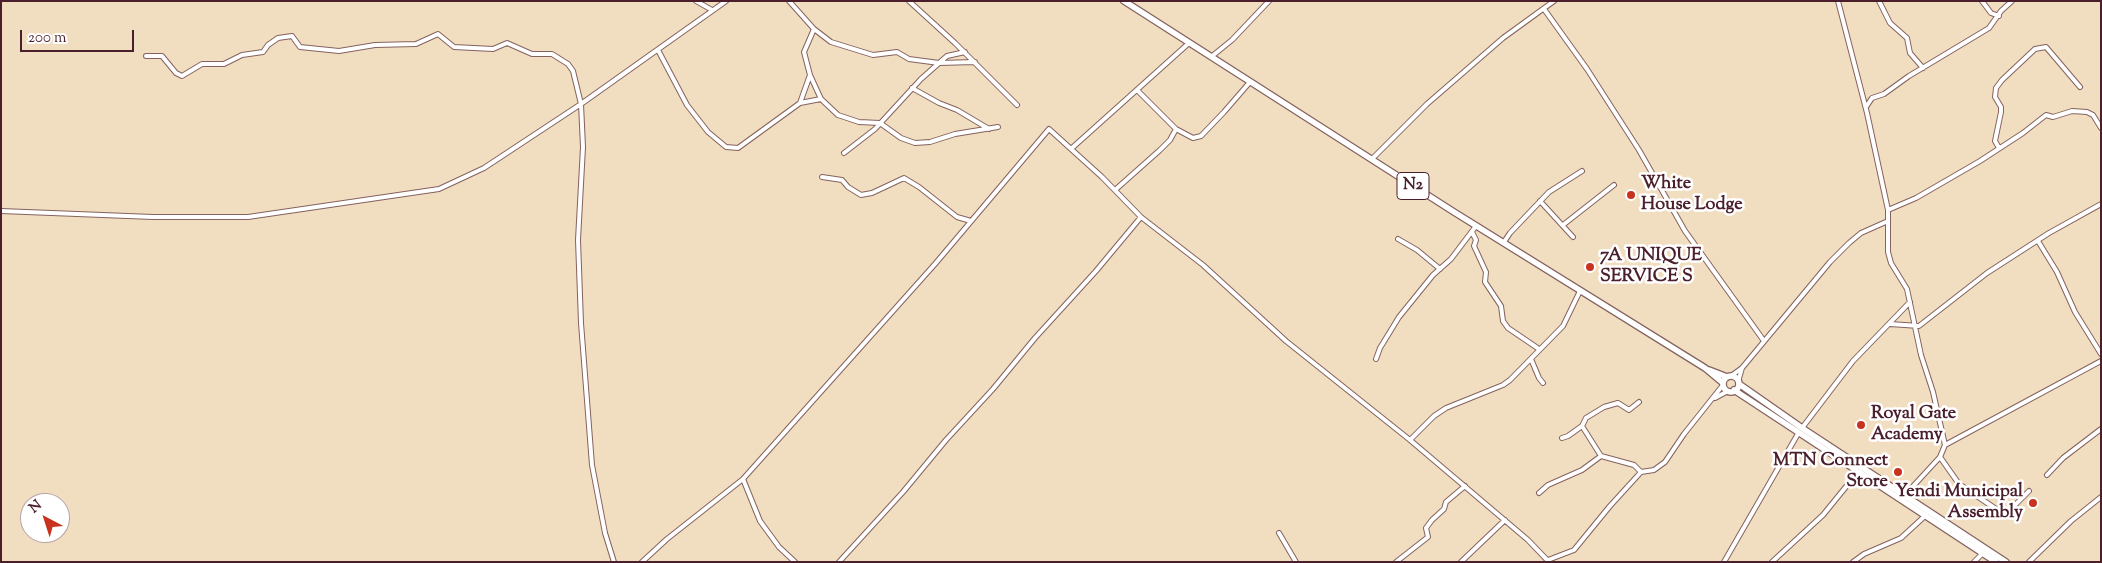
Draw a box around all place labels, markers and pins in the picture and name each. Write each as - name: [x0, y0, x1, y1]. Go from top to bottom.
- place label: White House Lodge: [1641, 174, 1743, 216]
- marker: White House Lodge: [1625, 189, 1637, 201]
- place label: 7A UNIQUE SERVICE S: [1600, 246, 1702, 288]
- marker: 7A UNIQUE SERVICE S: [1584, 261, 1596, 273]
- place label: Royal Gate Academy: [1871, 404, 1956, 446]
- marker: Royal Gate Academy: [1855, 419, 1867, 431]
- place label: MTN Connect Store: [1773, 451, 1888, 494]
- marker: MTN Connect Store: [1892, 466, 1904, 478]
- place label: Yendi Municipal Assembly: [1895, 482, 2023, 524]
- marker: Yendi Municipal Assembly: [2027, 497, 2039, 509]

